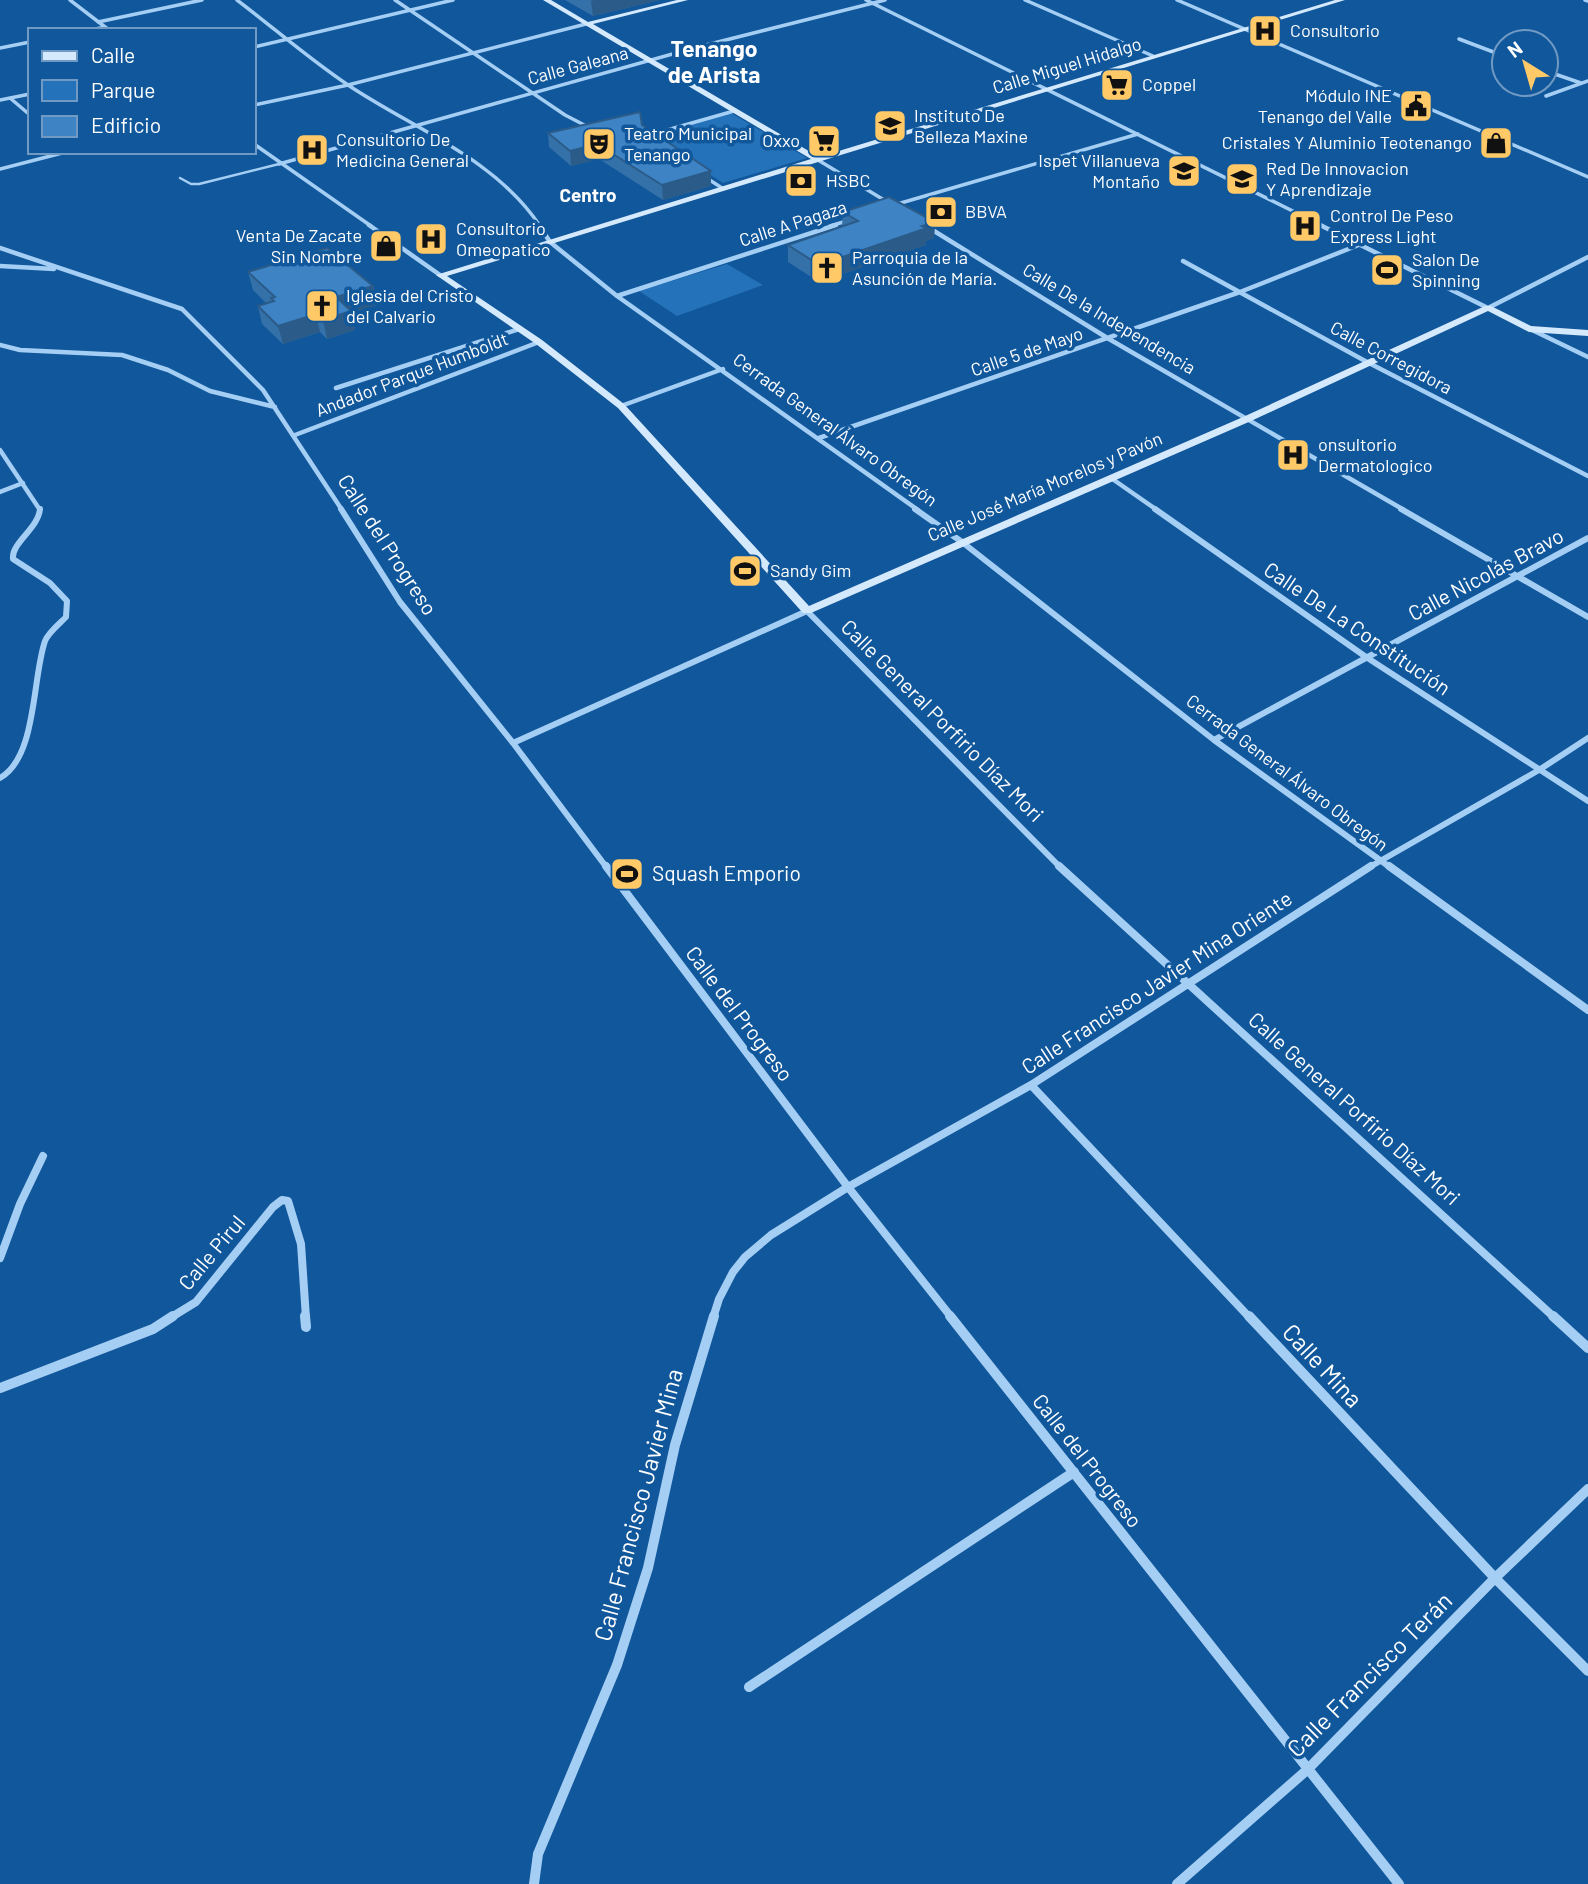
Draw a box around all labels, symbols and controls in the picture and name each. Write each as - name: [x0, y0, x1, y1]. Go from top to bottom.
- hospital icon: Consultorio: [1246, 12, 1284, 50]
- place label: Consultorio: [1290, 19, 1380, 41]
- legend: [28, 28, 256, 154]
- north arrow: [1490, 28, 1560, 98]
- street label: Calle Miguel Hidalgo: [990, 32, 1144, 98]
- district label: Tenango de Arista: [668, 34, 760, 88]
- text: N: [1502, 36, 1526, 62]
- street label: Calle Galeana: [525, 41, 630, 89]
- text: Calle: [91, 42, 135, 67]
- supermarket icon: Coppel: [1098, 66, 1136, 104]
- place label: Coppel: [1142, 73, 1196, 95]
- text: Parque: [91, 77, 156, 102]
- place label: Módulo INE Tenango del Valle: [1258, 84, 1392, 127]
- public building icon: Módulo INE Tenango del Valle: [1397, 87, 1435, 125]
- place label: Instituto De Belleza Maxine: [914, 104, 1028, 147]
- school or university icon: Instituto De Belleza Maxine: [871, 107, 909, 145]
- text: Edificio: [91, 112, 161, 137]
- place label: Teatro Municipal Tenango: [624, 122, 752, 165]
- supermarket icon: Oxxo: [805, 122, 843, 160]
- shop icon: Cristales Y Aluminio Teotenango: [1477, 124, 1515, 162]
- theatre icon: Teatro Municipal Tenango: [580, 125, 618, 163]
- place label: Consultorio De Medicina General: [336, 128, 469, 171]
- place label: Oxxo: [762, 129, 800, 151]
- hospital icon: Consultorio De Medicina General: [293, 131, 331, 169]
- place label: Cristales Y Aluminio Teotenango: [1222, 131, 1472, 153]
- place label: Ispet Villanueva Montaño: [1038, 149, 1160, 192]
- school or university icon: Ispet Villanueva Montaño: [1165, 152, 1203, 190]
- place label: Red De Innovacion Y Aprendizaje: [1266, 157, 1409, 200]
- school or university icon: Red De Innovacion Y Aprendizaje: [1223, 160, 1261, 198]
- bank icon: HSBC: [782, 162, 820, 200]
- place label: HSBC: [826, 169, 870, 191]
- district label: Centro: [559, 183, 617, 206]
- bank icon: BBVA: [922, 193, 960, 231]
- street label: Calle A Pagaza: [736, 195, 849, 251]
- place label: BBVA: [965, 200, 1007, 222]
- place label: Control De Peso Express Light: [1330, 204, 1454, 247]
- hospital icon: Control De Peso Express Light: [1286, 207, 1324, 245]
- place label: Consultorio Omeopatico: [456, 217, 551, 260]
- hospital icon: Consultorio Omeopatico: [412, 220, 450, 258]
- place label: Venta De Zacate Sin Nombre: [236, 224, 362, 267]
- shop icon: Venta De Zacate Sin Nombre: [367, 227, 405, 265]
- place label: Parroquia de la Asunción de María.: [852, 246, 997, 289]
- place label: Salon De Spinning: [1412, 248, 1480, 291]
- church icon: Parroquia de la Asunción de María.: [808, 249, 846, 287]
- sports icon: Salon De Spinning: [1368, 251, 1406, 289]
- street label: Calle De la Independencia: [1019, 258, 1200, 378]
- place label: Iglesia del Cristo del Calvario: [346, 284, 474, 327]
- church icon: Iglesia del Cristo del Calvario: [303, 287, 341, 325]
- street label: Calle Corregidora: [1327, 316, 1456, 398]
- street label: Calle 5 de Mayo: [968, 322, 1086, 381]
- street label: Andador Parque Humboldt: [312, 327, 511, 421]
- street label: Cerrada General Álvaro Obregón: [729, 348, 942, 511]
- street label: Calle José María Morelos y Pavón: [924, 427, 1165, 546]
- place label: onsultorio Dermatologico: [1318, 433, 1433, 476]
- hospital icon: onsultorio Dermatologico: [1274, 436, 1312, 474]
- street label: Calle del Progreso: [333, 469, 443, 619]
- street label: Calle Nicolás Bravo: [1403, 522, 1567, 625]
- sports icon: Sandy Gim: [726, 552, 764, 590]
- street label: Calle De La Constitución: [1260, 556, 1456, 700]
- place label: Sandy Gim: [770, 559, 852, 581]
- street label: Calle General Porfirio Díaz Mori: [837, 614, 1049, 826]
- street label: Cerrada General Álvaro Obregón: [1182, 689, 1393, 855]
- sports icon: Squash Emporio: [608, 855, 646, 893]
- place label: Squash Emporio: [652, 860, 801, 885]
- street label: Calle Francisco Javier Mina Oriente: [1016, 885, 1296, 1079]
- street label: Calle del Progreso: [681, 941, 799, 1086]
- street label: Calle General Porfirio Díaz Mori: [1244, 1006, 1466, 1210]
- street label: Calle Pirul: [172, 1210, 249, 1295]
- street label: Calle Mina: [1277, 1317, 1369, 1413]
- street label: Calle Francisco Javier Mina: [587, 1365, 688, 1644]
- street label: Calle del Progreso: [1028, 1388, 1148, 1532]
- street label: Calle Francisco Terán: [1280, 1585, 1457, 1762]

